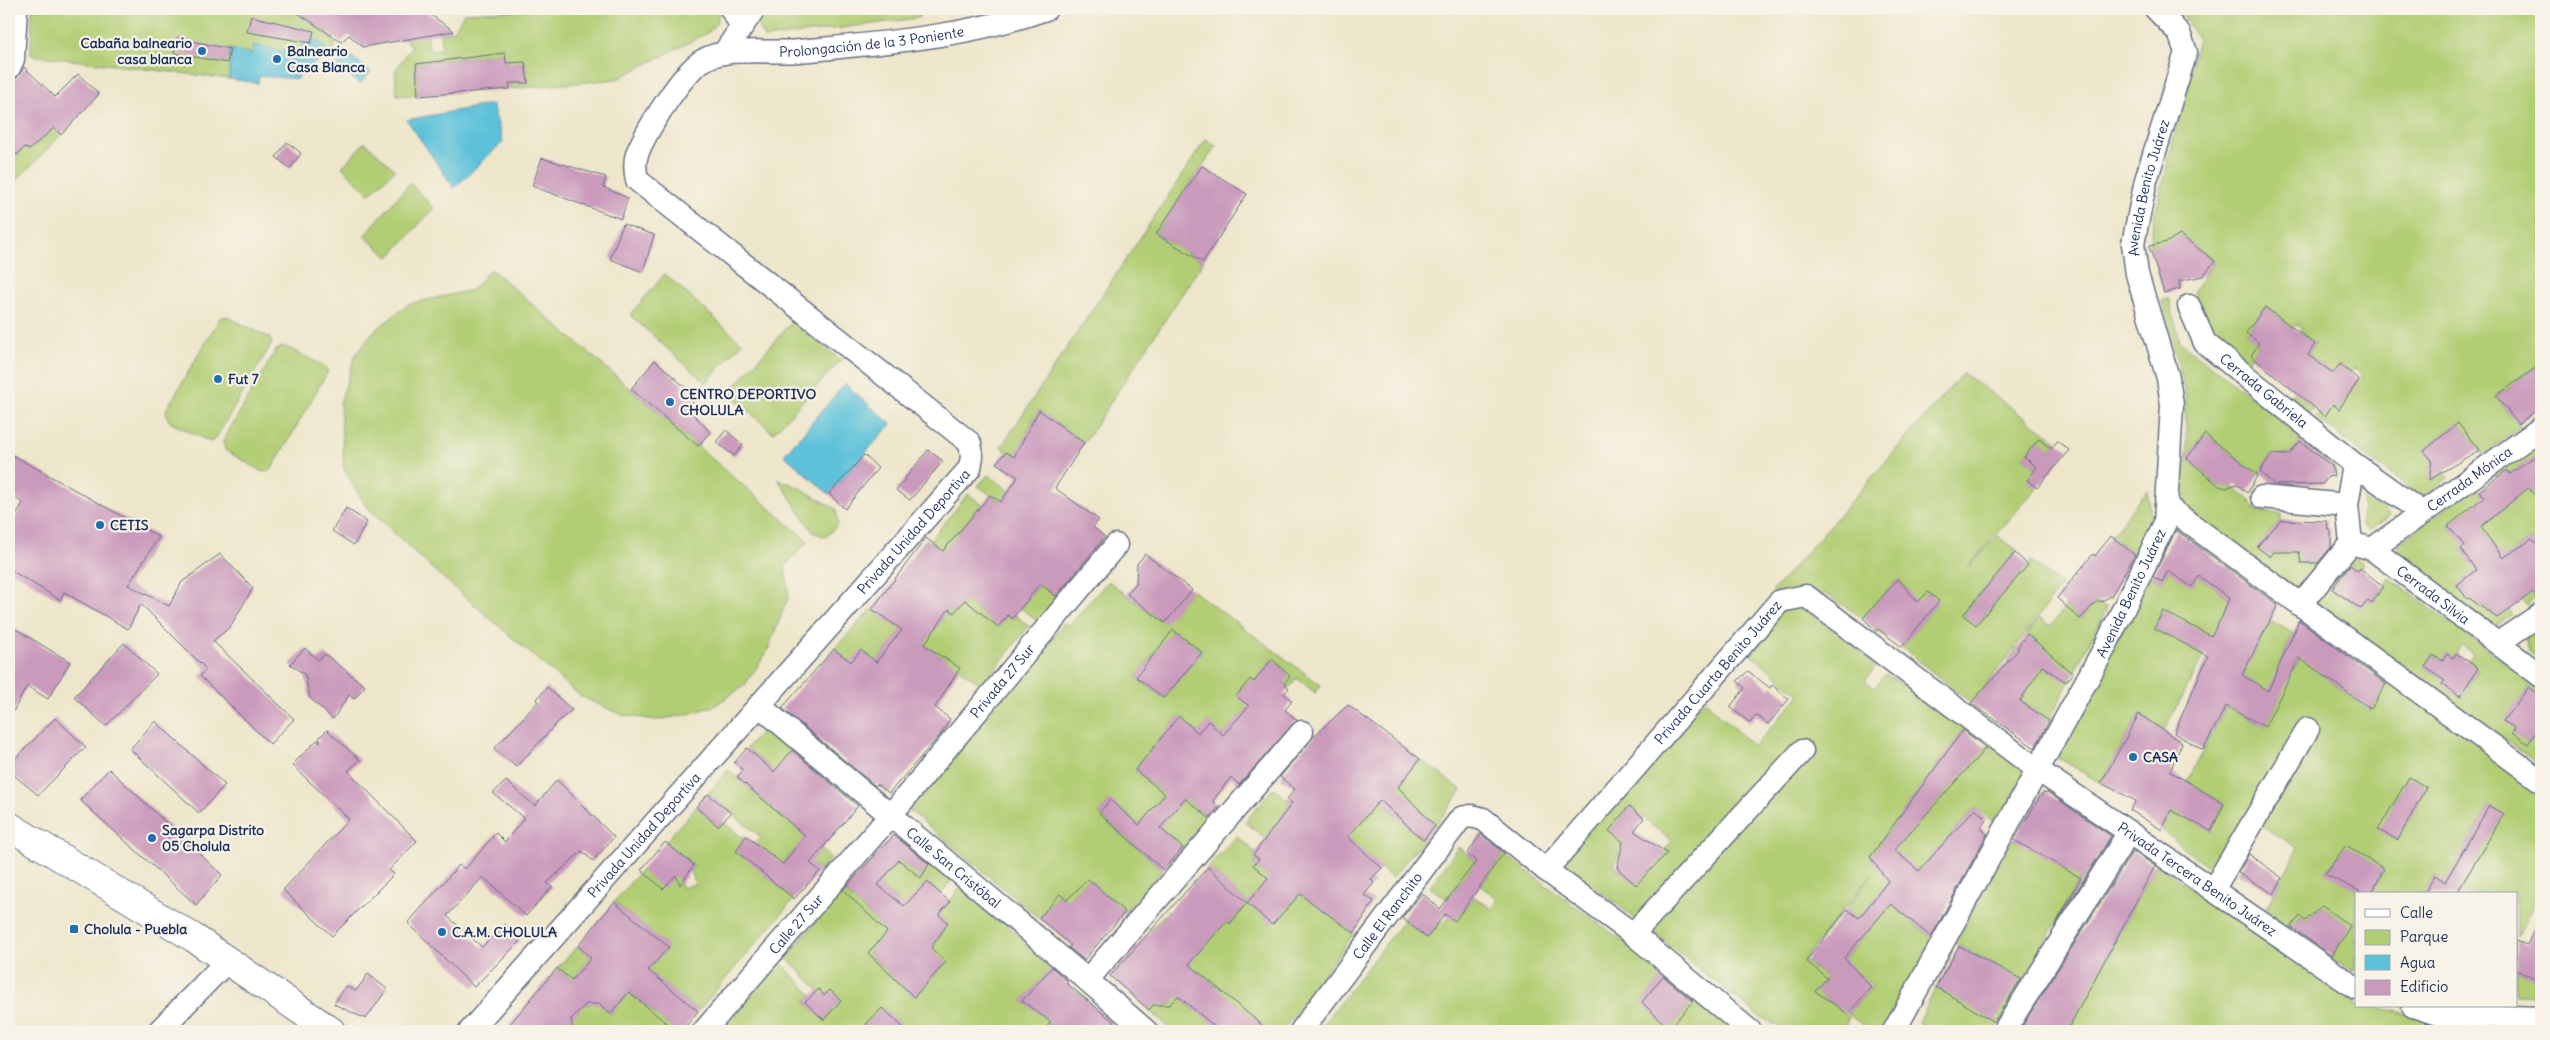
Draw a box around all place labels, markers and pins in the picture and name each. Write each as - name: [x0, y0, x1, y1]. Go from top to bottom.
- place label: Cabaña balneario casa blanca: [81, 34, 192, 68]
- place label: Balneario Casa Blanca: [287, 42, 365, 76]
- marker: Cabaña balneario casa blanca: [196, 45, 208, 57]
- marker: Balneario Casa Blanca: [271, 53, 283, 65]
- place label: Fut 7: [228, 370, 259, 388]
- marker: Fut 7: [212, 373, 224, 385]
- place label: CENTRO DEPORTIVO CHOLULA: [680, 385, 816, 419]
- marker: CENTRO DEPORTIVO CHOLULA: [664, 396, 676, 408]
- place label: CETIS: [110, 516, 149, 534]
- marker: CETIS: [94, 519, 106, 531]
- place label: CASA: [2143, 748, 2178, 766]
- marker: CASA: [2127, 751, 2139, 763]
- place label: Sagarpa Distrito 05 Cholula: [162, 821, 264, 855]
- marker: Sagarpa Distrito 05 Cholula: [146, 832, 158, 844]
- place label: Cholula - Puebla: [84, 920, 187, 938]
- marker: Cholula - Puebla: [68, 923, 80, 935]
- place label: C.A.M. CHOLULA: [452, 923, 557, 941]
- marker: C.A.M. CHOLULA: [436, 926, 448, 938]

